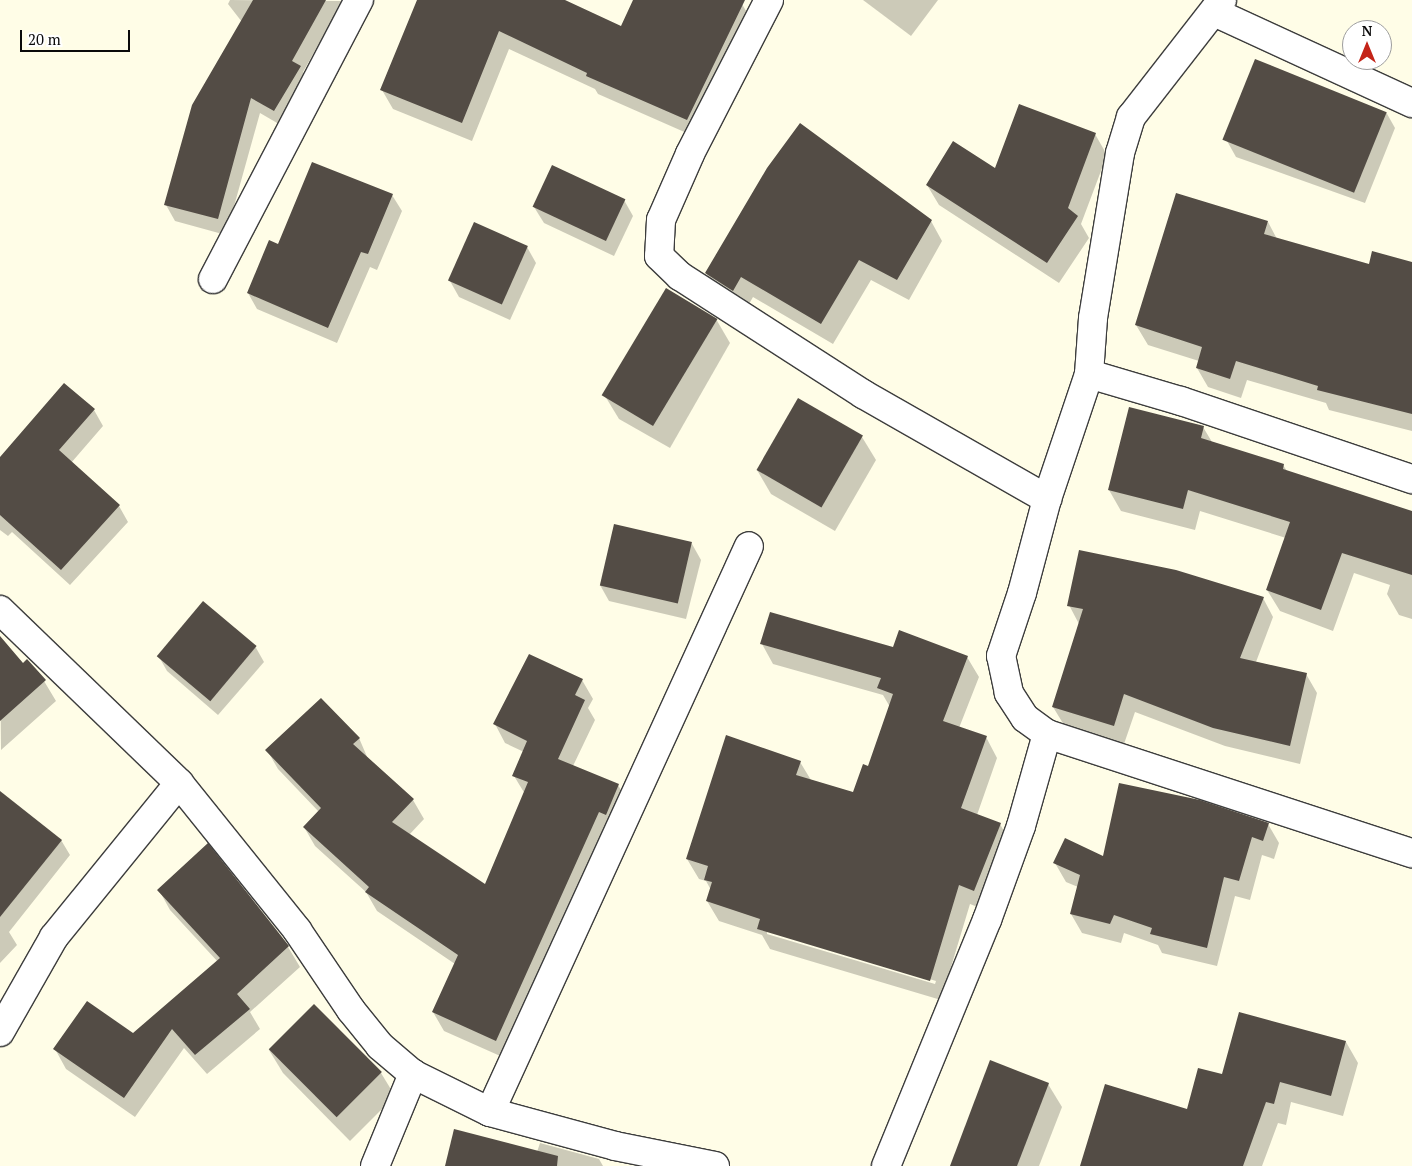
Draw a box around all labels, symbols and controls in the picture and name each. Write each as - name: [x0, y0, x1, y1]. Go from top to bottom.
- scale bar: [22, 20, 132, 52]
- north arrow: [1342, 20, 1392, 70]
- text: N: [1362, 21, 1372, 40]
- text: 20 m: [28, 29, 61, 49]

